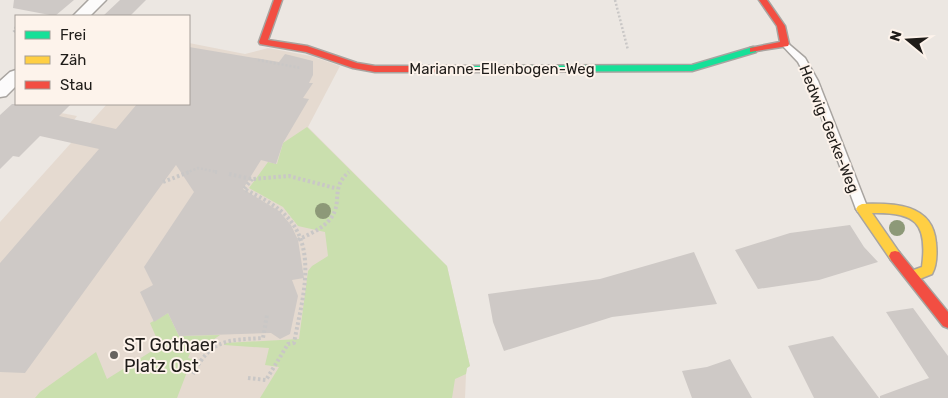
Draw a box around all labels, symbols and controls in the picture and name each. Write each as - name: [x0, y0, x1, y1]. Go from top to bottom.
- legend: [15, 15, 190, 105]
- north arrow: [883, 15, 933, 65]
- text: Frei: [60, 26, 86, 44]
- text: N: [886, 29, 906, 44]
- text: Zäh: [60, 51, 86, 69]
- street label: Marianne-Ellenbogen-Weg: [409, 60, 595, 78]
- street label: Hedwig-Gerke-Weg: [795, 63, 863, 195]
- text: Stau: [60, 76, 93, 94]
- place label: ST Gothaer Platz Ost: [124, 334, 217, 377]
- marker: ST Gothaer Platz Ost: [108, 349, 120, 361]

